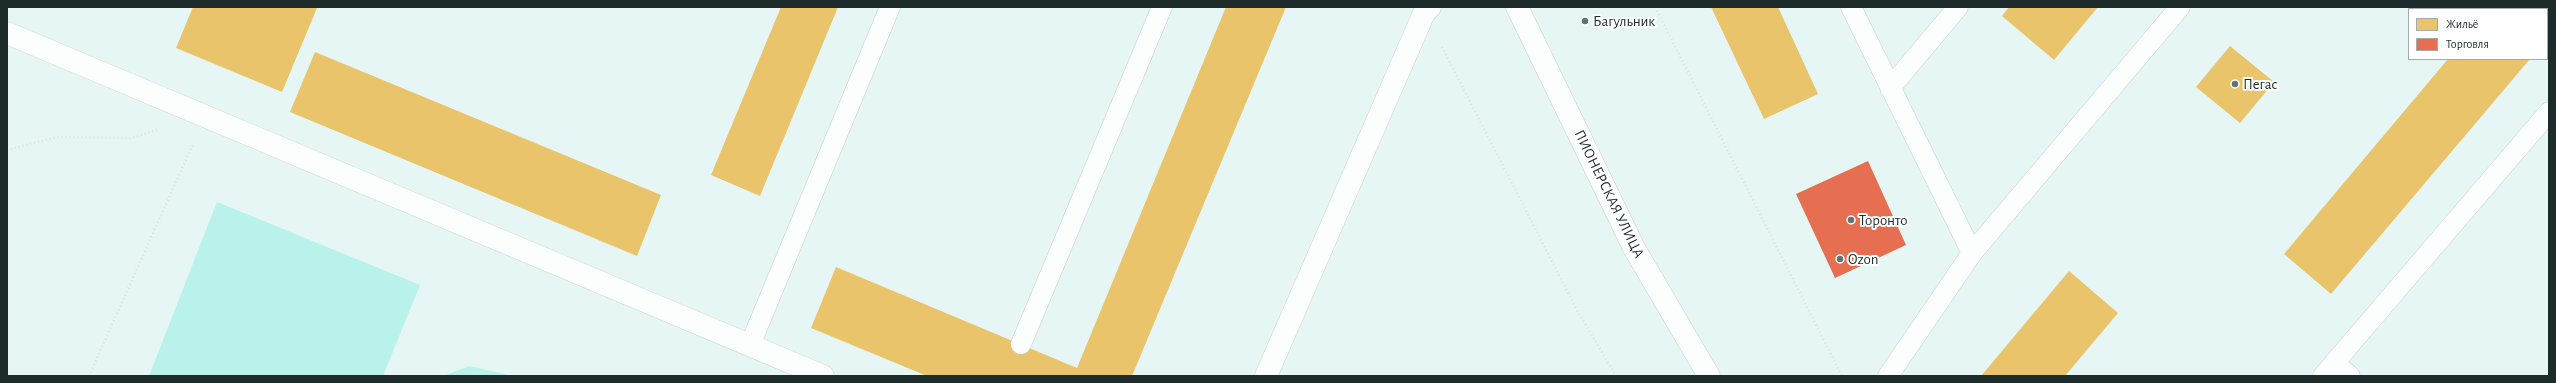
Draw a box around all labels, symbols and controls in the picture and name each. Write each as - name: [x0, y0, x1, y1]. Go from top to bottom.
- legend: [2408, 8, 2548, 60]
- place label: Багульник: [1593, 12, 1655, 30]
- marker: Багульник: [1580, 16, 1590, 26]
- text: Жильё: [2446, 18, 2478, 30]
- text: Торговля: [2446, 38, 2489, 50]
- place label: Пегас: [2243, 75, 2278, 93]
- marker: Пегас: [2230, 79, 2240, 89]
- street label: ПИОНЕРСКАЯ УЛИЦА: [1570, 127, 1648, 261]
- place label: Торонто: [1859, 211, 1907, 229]
- marker: Торонто: [1846, 215, 1856, 225]
- place label: Ozon: [1848, 250, 1878, 268]
- marker: Ozon: [1835, 254, 1845, 264]

